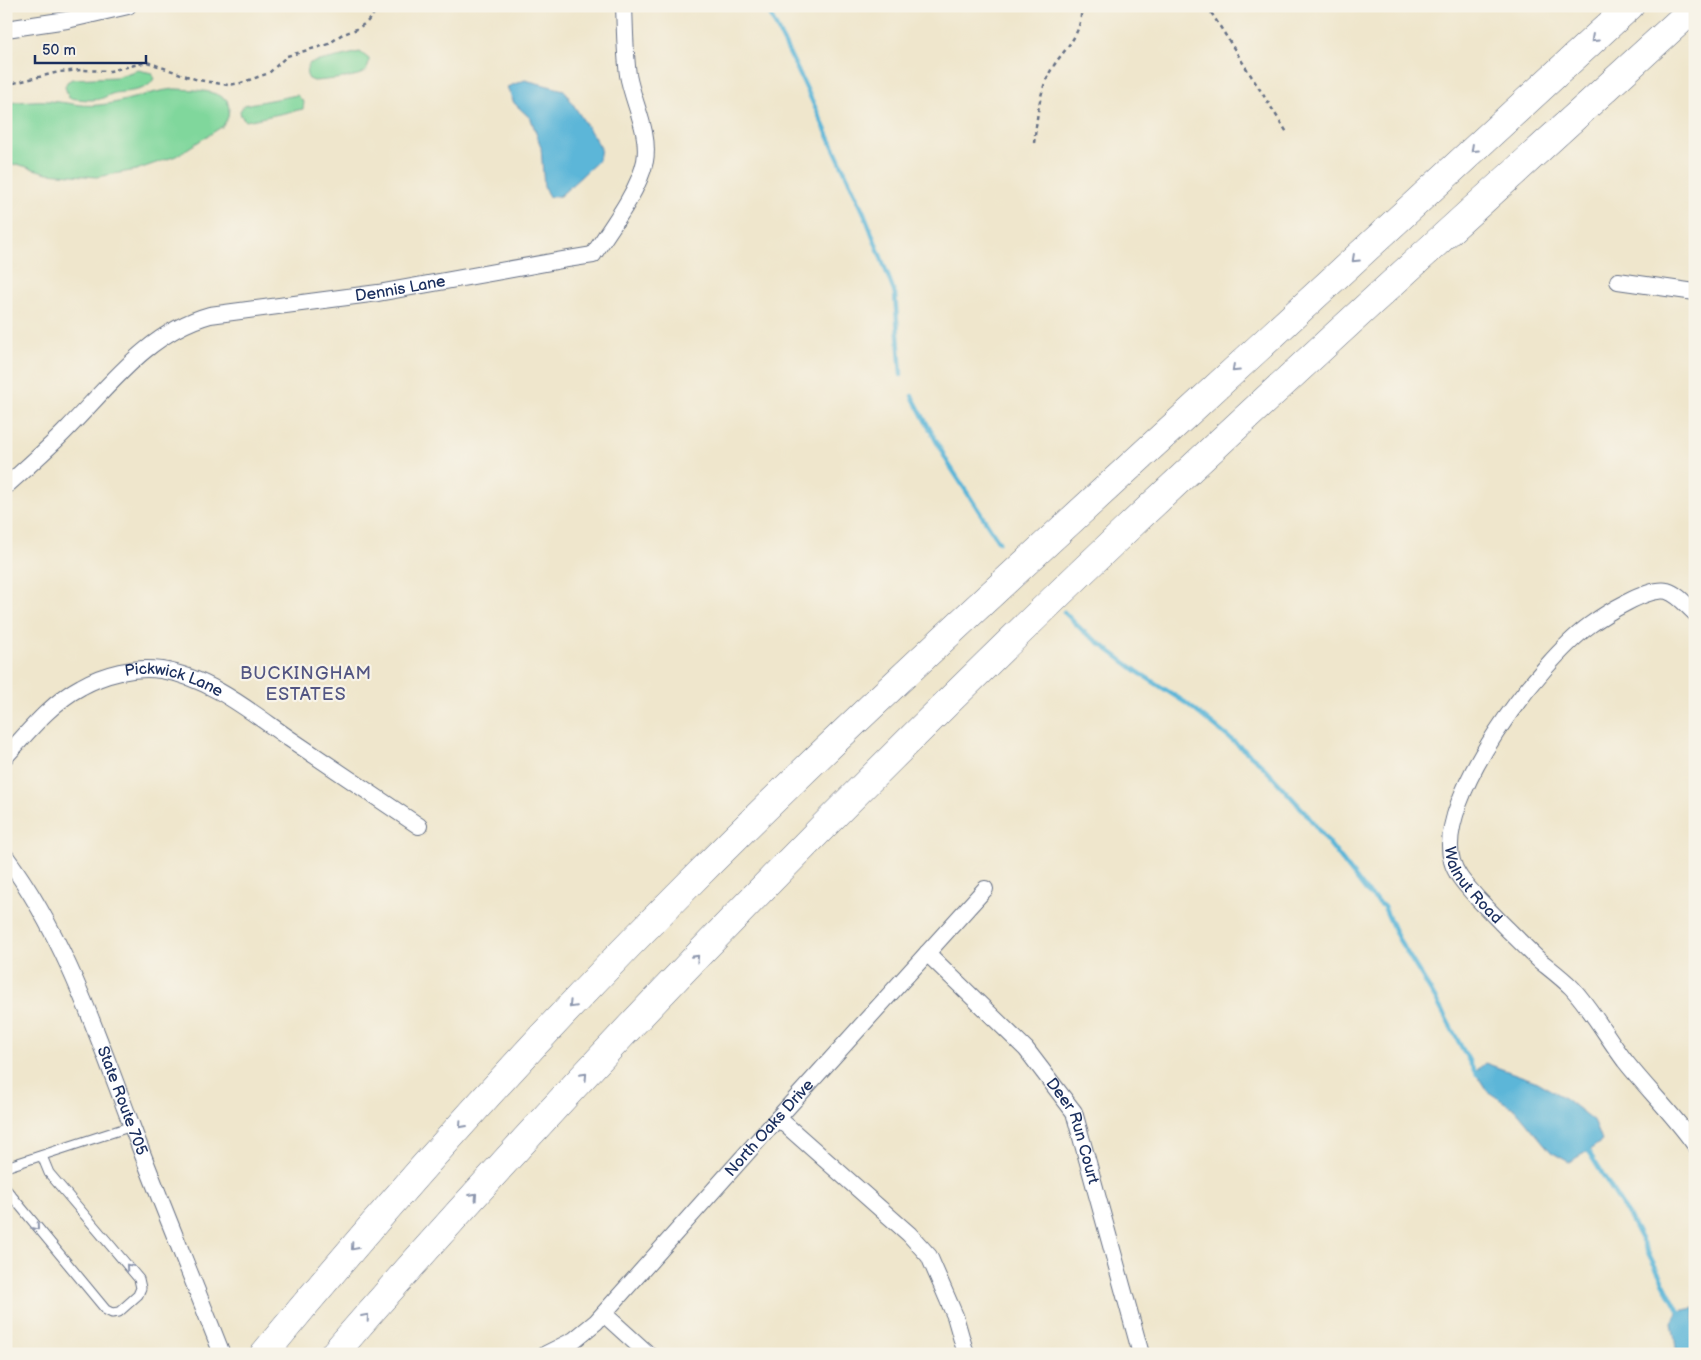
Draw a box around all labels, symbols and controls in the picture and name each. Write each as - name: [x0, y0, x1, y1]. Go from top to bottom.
- scale bar: [35, 32, 146, 64]
- one-way arrow: [1590, 33, 1599, 42]
- text: 50 m: [42, 41, 76, 60]
- one-way arrow: [1471, 143, 1480, 152]
- one-way arrow: [1351, 253, 1360, 262]
- street label: Dennis Lane: [354, 271, 447, 305]
- one-way arrow: [1232, 364, 1241, 373]
- street label: Pickwick Lane: [123, 659, 227, 701]
- district label: BUCKINGHAM ESTATES: [240, 663, 372, 705]
- street label: Walnut Road: [1440, 845, 1506, 928]
- one-way arrow: [690, 955, 699, 964]
- one-way arrow: [569, 1000, 578, 1009]
- street label: State Route 705: [93, 1044, 152, 1158]
- one-way arrow: [578, 1073, 587, 1082]
- street label: Deer Run Court: [1042, 1074, 1103, 1186]
- street label: North Oaks Drive: [721, 1075, 818, 1180]
- one-way arrow: [459, 1119, 468, 1128]
- one-way arrow: [468, 1192, 477, 1201]
- one-way arrow: [31, 1222, 40, 1231]
- one-way arrow: [351, 1241, 360, 1250]
- one-way arrow: [126, 1264, 134, 1273]
- one-way arrow: [360, 1314, 369, 1323]

